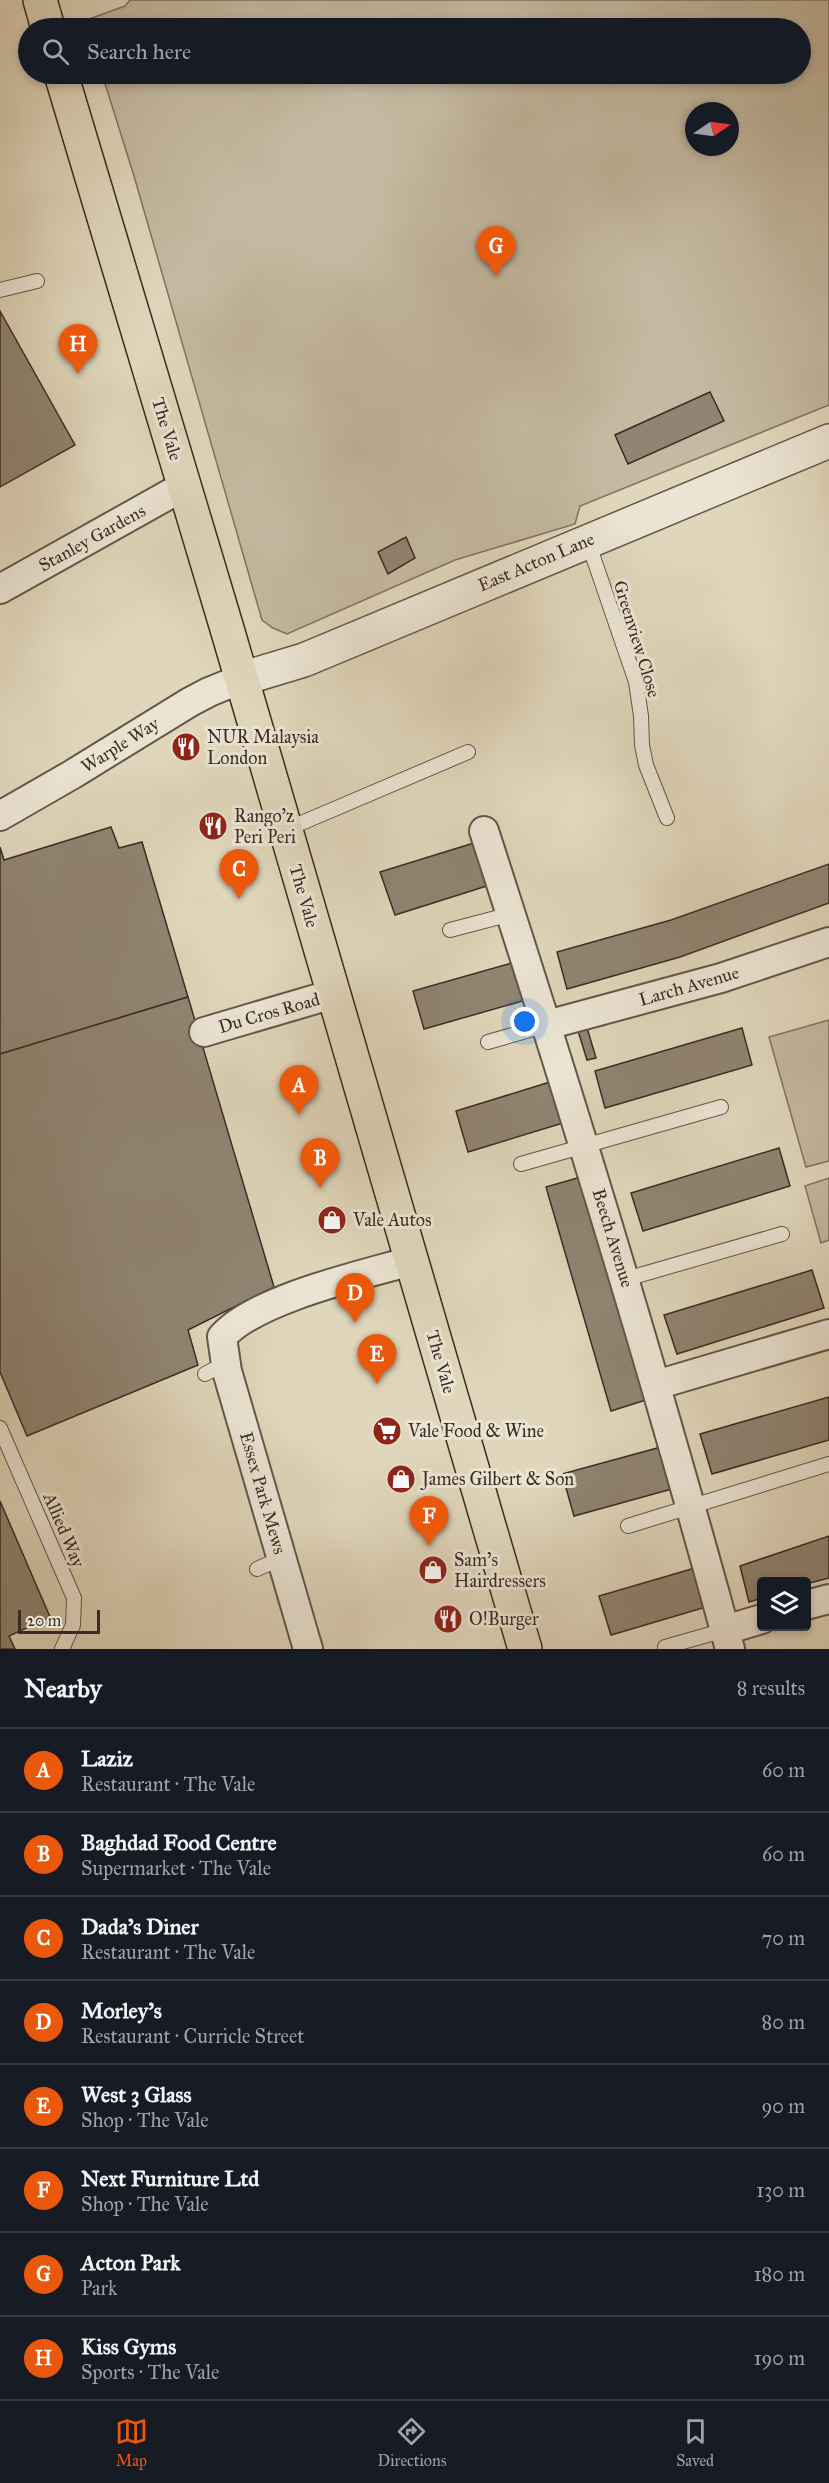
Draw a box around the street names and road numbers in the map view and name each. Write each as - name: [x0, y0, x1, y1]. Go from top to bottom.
- street label: The Vale: [147, 395, 187, 463]
- street label: Stanley Gardens: [35, 500, 149, 576]
- street label: East Acton Lane: [475, 528, 597, 596]
- street label: Greenview Close: [609, 578, 665, 700]
- street label: Warple Way: [77, 712, 163, 778]
- street label: The Vale: [285, 862, 323, 930]
- street label: Larch Avenue: [636, 961, 742, 1011]
- street label: Du Cros Road: [216, 988, 322, 1038]
- street label: Beech Avenue: [588, 1186, 638, 1290]
- street label: The Vale: [422, 1328, 460, 1396]
- street label: Essex Park Mews: [235, 1429, 291, 1557]
- street label: Allied Way: [38, 1488, 90, 1571]

